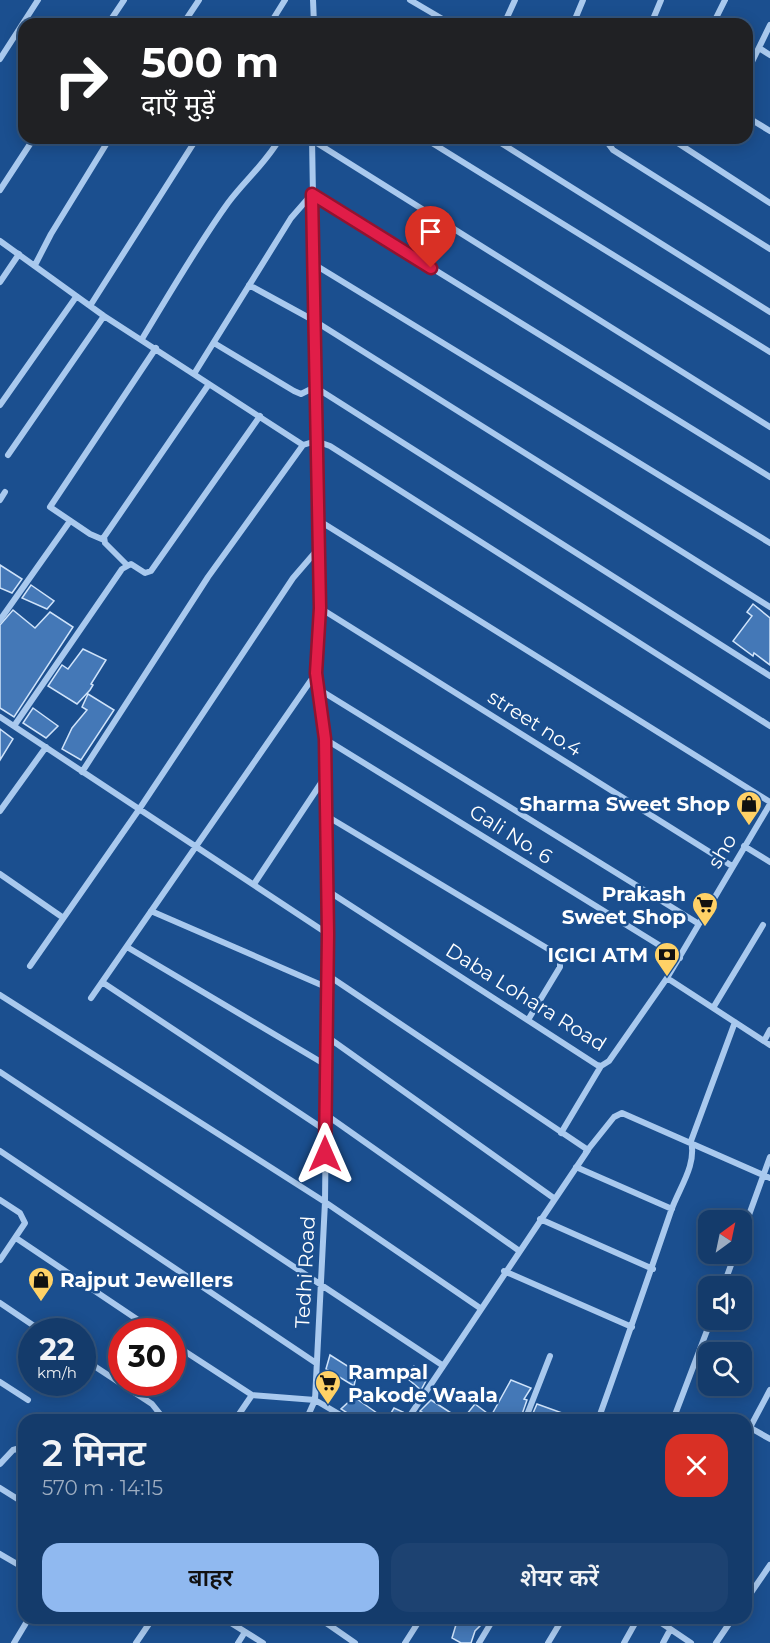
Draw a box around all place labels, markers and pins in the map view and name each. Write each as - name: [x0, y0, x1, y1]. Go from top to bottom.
- pin: [405, 206, 456, 268]
- shop icon: Sharma Sweet Shop: [734, 789, 764, 827]
- place label: Sharma Sweet Shop: [519, 792, 730, 816]
- place label: Prakash Sweet Shop: [562, 882, 686, 929]
- supermarket icon: Prakash Sweet Shop: [690, 890, 720, 928]
- bank icon: ICICI ATM: [652, 940, 682, 978]
- place label: ICICI ATM: [548, 943, 648, 967]
- shop icon: Rajput Jewellers: [26, 1265, 56, 1303]
- place label: Rajput Jewellers: [60, 1268, 234, 1292]
- place label: Rampal Pakode Waala: [348, 1360, 498, 1407]
- supermarket icon: Rampal Pakode Waala: [313, 1368, 343, 1406]

